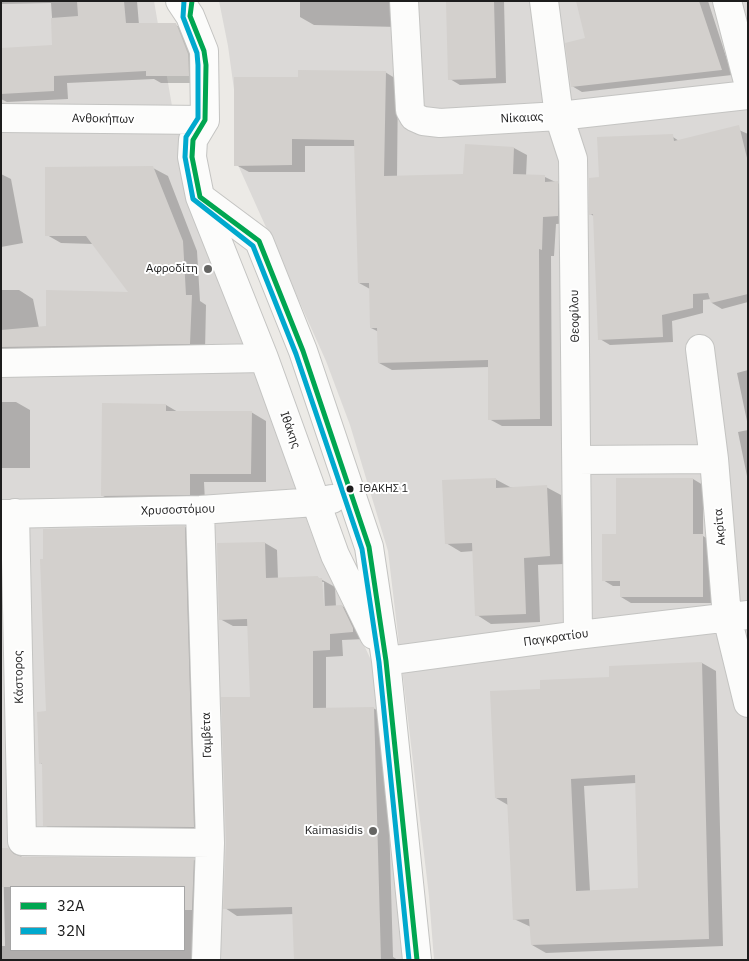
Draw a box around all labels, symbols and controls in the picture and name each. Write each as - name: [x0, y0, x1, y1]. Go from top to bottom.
- street label: Νίκαιας: [500, 110, 544, 126]
- street label: Ανθοκήπων: [72, 111, 134, 127]
- place label: Αφροδίτη: [146, 262, 198, 276]
- marker: Αφροδίτη: [202, 263, 214, 275]
- street label: Θεοφίλου: [567, 289, 583, 343]
- street label: Ιθάκης: [277, 410, 303, 450]
- place label: ΙΘΑΚΗΣ 1: [359, 482, 408, 496]
- marker: ΙΘΑΚΗΣ 1: [345, 484, 355, 494]
- street label: Χρυσοστόμου: [141, 502, 215, 518]
- street label: Ακρίτα: [711, 508, 729, 546]
- street label: Παγκρατίου: [523, 626, 589, 650]
- street label: Κάστορος: [11, 650, 27, 704]
- street label: Γαμβέτα: [199, 712, 215, 758]
- place label: Kaimasidis: [305, 824, 363, 838]
- marker: Kaimasidis: [367, 825, 379, 837]
- legend: [10, 886, 185, 951]
- text: 32Α: [57, 896, 85, 915]
- text: 32Ν: [57, 921, 86, 940]

